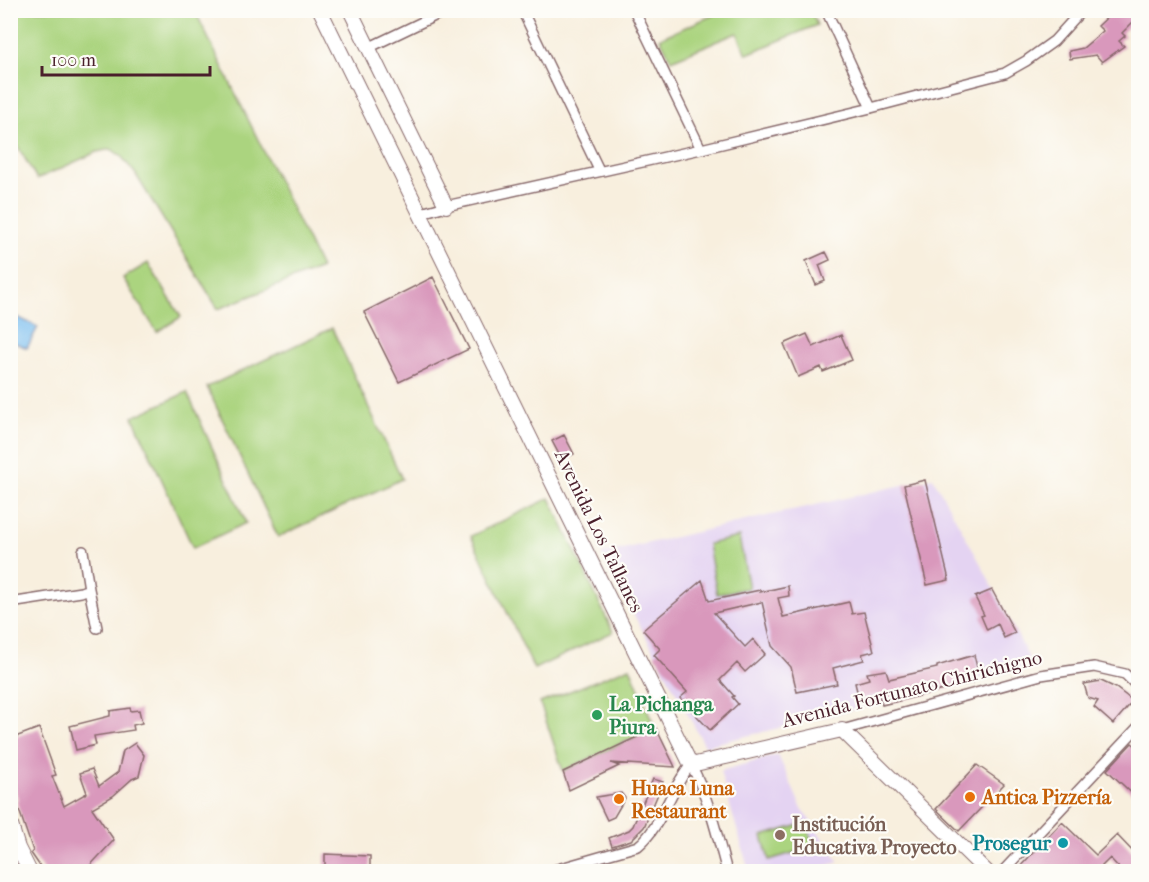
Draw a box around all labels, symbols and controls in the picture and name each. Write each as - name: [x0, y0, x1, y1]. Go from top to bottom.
- scale bar: [42, 39, 210, 77]
- text: 100 m: [51, 50, 96, 71]
- street label: Avenida Los Tallanes: [549, 445, 648, 616]
- street label: Avenida Fortunato Chirichigno: [779, 646, 1044, 733]
- place label: La Pichanga Piura: [609, 693, 714, 739]
- marker: La Pichanga Piura: [590, 708, 604, 722]
- place label: Huaca Luna Restaurant: [631, 777, 734, 823]
- place label: Antica Pizzería: [980, 786, 1112, 809]
- marker: Antica Pizzería: [963, 790, 977, 804]
- marker: Huaca Luna Restaurant: [612, 792, 626, 806]
- place label: Institución Educativa Proyecto: [792, 813, 957, 859]
- marker: Institución Educativa Proyecto: [773, 828, 787, 842]
- place label: Prosegur: [972, 832, 1051, 855]
- marker: Prosegur: [1056, 836, 1070, 850]

